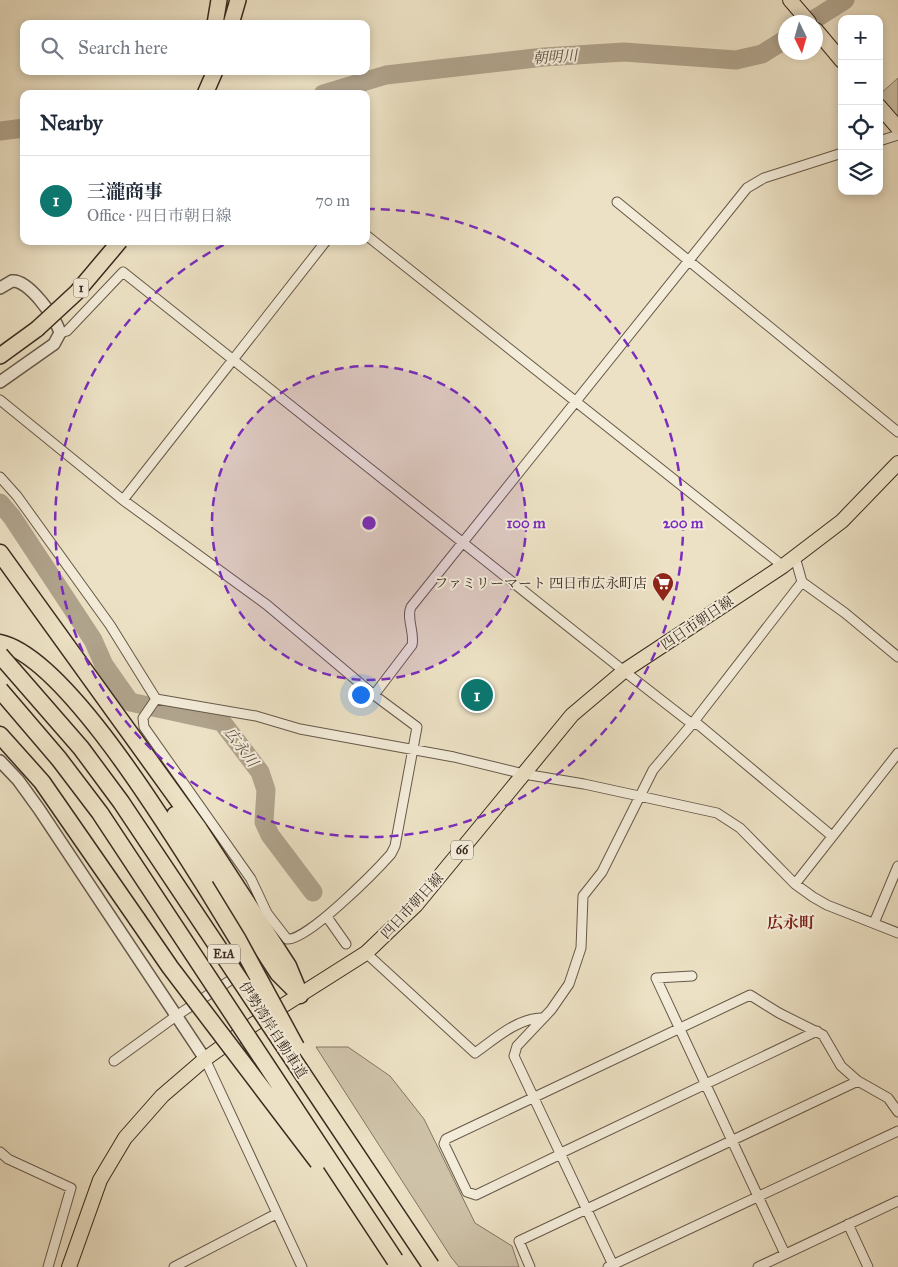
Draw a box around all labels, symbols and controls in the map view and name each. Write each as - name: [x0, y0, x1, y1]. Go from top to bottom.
- north arrow: [778, 15, 823, 60]
- map controls: [838, 15, 883, 195]
- button: +: [838, 15, 883, 60]
- search box: [20, 20, 370, 75]
- icon: search: [38, 34, 66, 62]
- text: Search here: [78, 36, 168, 59]
- water label: 朝明川: [532, 46, 580, 68]
- button: −: [838, 60, 883, 105]
- button: locate: [838, 105, 883, 150]
- text: Nearby: [40, 110, 103, 136]
- button: layers: [838, 150, 883, 195]
- text: 三瀧商事: [87, 180, 163, 203]
- text: 1: [53, 191, 59, 210]
- text: 70 m: [315, 191, 350, 210]
- text: Office · 四日市朝日線: [87, 206, 232, 225]
- road number: 1: [74, 278, 88, 298]
- centre of rings: [360, 514, 378, 532]
- text: 100 m: [506, 514, 546, 532]
- text: 200 m: [663, 514, 704, 532]
- supermarket icon: ファミリーマート 四日市広永町店: [651, 571, 675, 602]
- place label: ファミリーマート 四日市広永町店: [434, 575, 647, 592]
- street label: 四日市朝日線: [657, 592, 737, 654]
- pin: 1: [461, 676, 493, 714]
- your location: [348, 682, 374, 708]
- water label: 広永川: [220, 724, 263, 772]
- road number: 66: [451, 840, 473, 860]
- street label: 四日市朝日線: [377, 869, 447, 943]
- district label: 広永町: [767, 913, 815, 932]
- road number: E1A: [208, 944, 240, 964]
- street label: 伊勢湾岸自動車道: [235, 978, 311, 1082]

